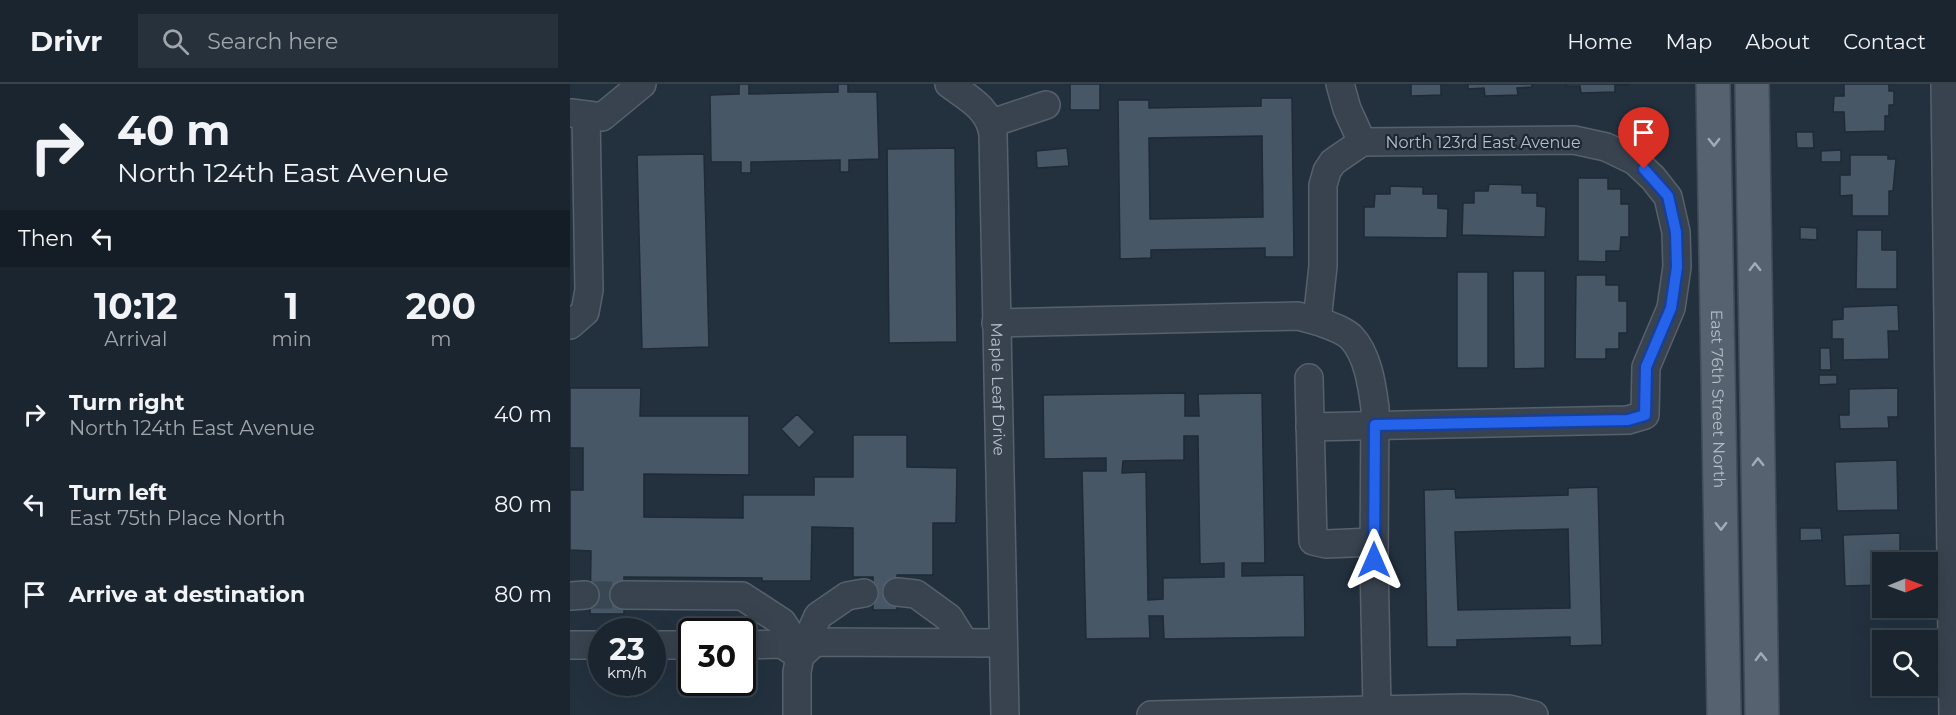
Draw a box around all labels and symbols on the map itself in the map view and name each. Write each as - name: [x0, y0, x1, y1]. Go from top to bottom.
- pin: [1618, 107, 1669, 169]
- street label: North 123rd East Avenue: [1385, 133, 1581, 152]
- one-way arrow: [1708, 138, 1720, 147]
- one-way arrow: [1748, 262, 1761, 271]
- street label: East 76th Street North: [1707, 310, 1729, 488]
- street label: Maple Leaf Drive: [987, 322, 1009, 456]
- one-way arrow: [1752, 457, 1764, 466]
- one-way arrow: [1715, 522, 1727, 531]
- position arrow: [1342, 528, 1406, 592]
- north arrow: [1872, 552, 1938, 618]
- speed limit sign: 30: [678, 618, 756, 696]
- one-way arrow: [1755, 652, 1767, 661]

